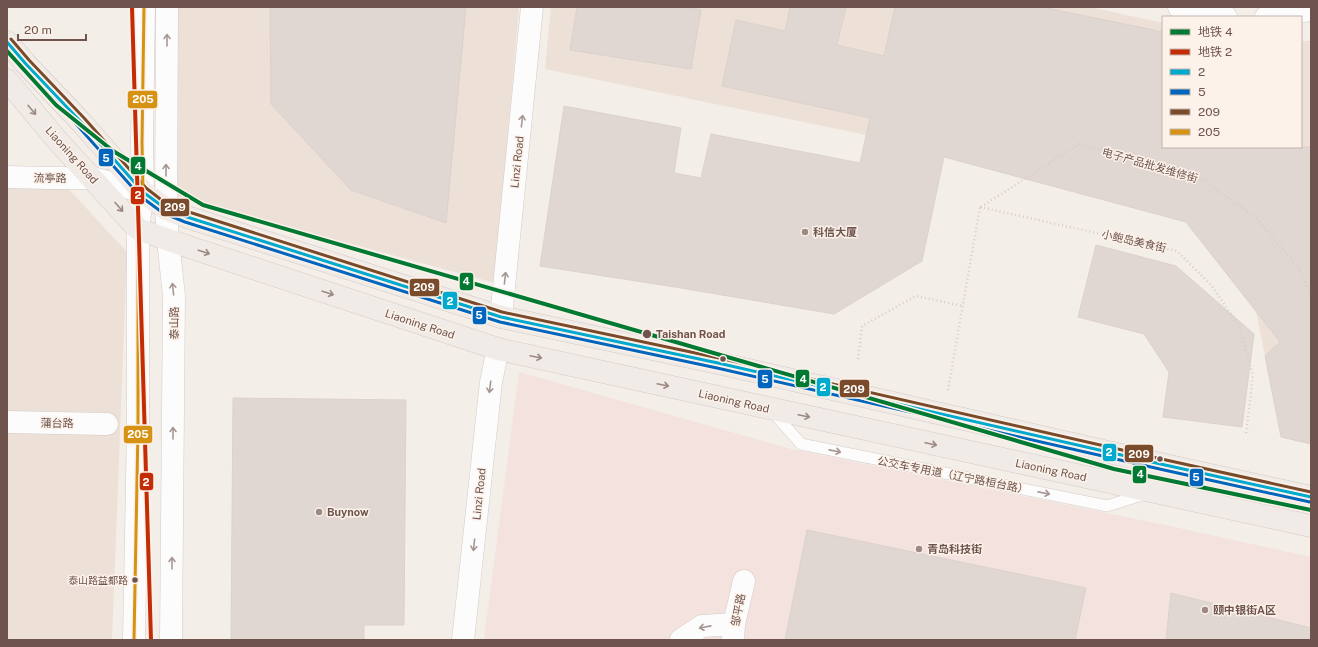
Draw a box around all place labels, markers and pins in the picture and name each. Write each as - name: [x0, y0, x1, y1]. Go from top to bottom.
- place label: 科信大厦: [813, 226, 857, 238]
- marker: 科信大厦: [800, 227, 810, 237]
- marker: Taishan Road: [641, 328, 653, 340]
- place label: Taishan Road: [656, 328, 725, 340]
- unlabelled marker: [718, 354, 728, 364]
- unlabelled marker: [1155, 454, 1165, 464]
- place label: Buynow: [327, 506, 369, 518]
- marker: Buynow: [314, 507, 324, 517]
- place label: 青岛科技街: [927, 543, 982, 555]
- marker: 青岛科技街: [914, 544, 924, 554]
- place label: 泰山路益都路: [68, 574, 128, 586]
- marker: 泰山路益都路: [130, 575, 140, 585]
- place label: 颐中银街A区: [1213, 604, 1276, 616]
- marker: 颐中银街A区: [1200, 605, 1210, 615]

